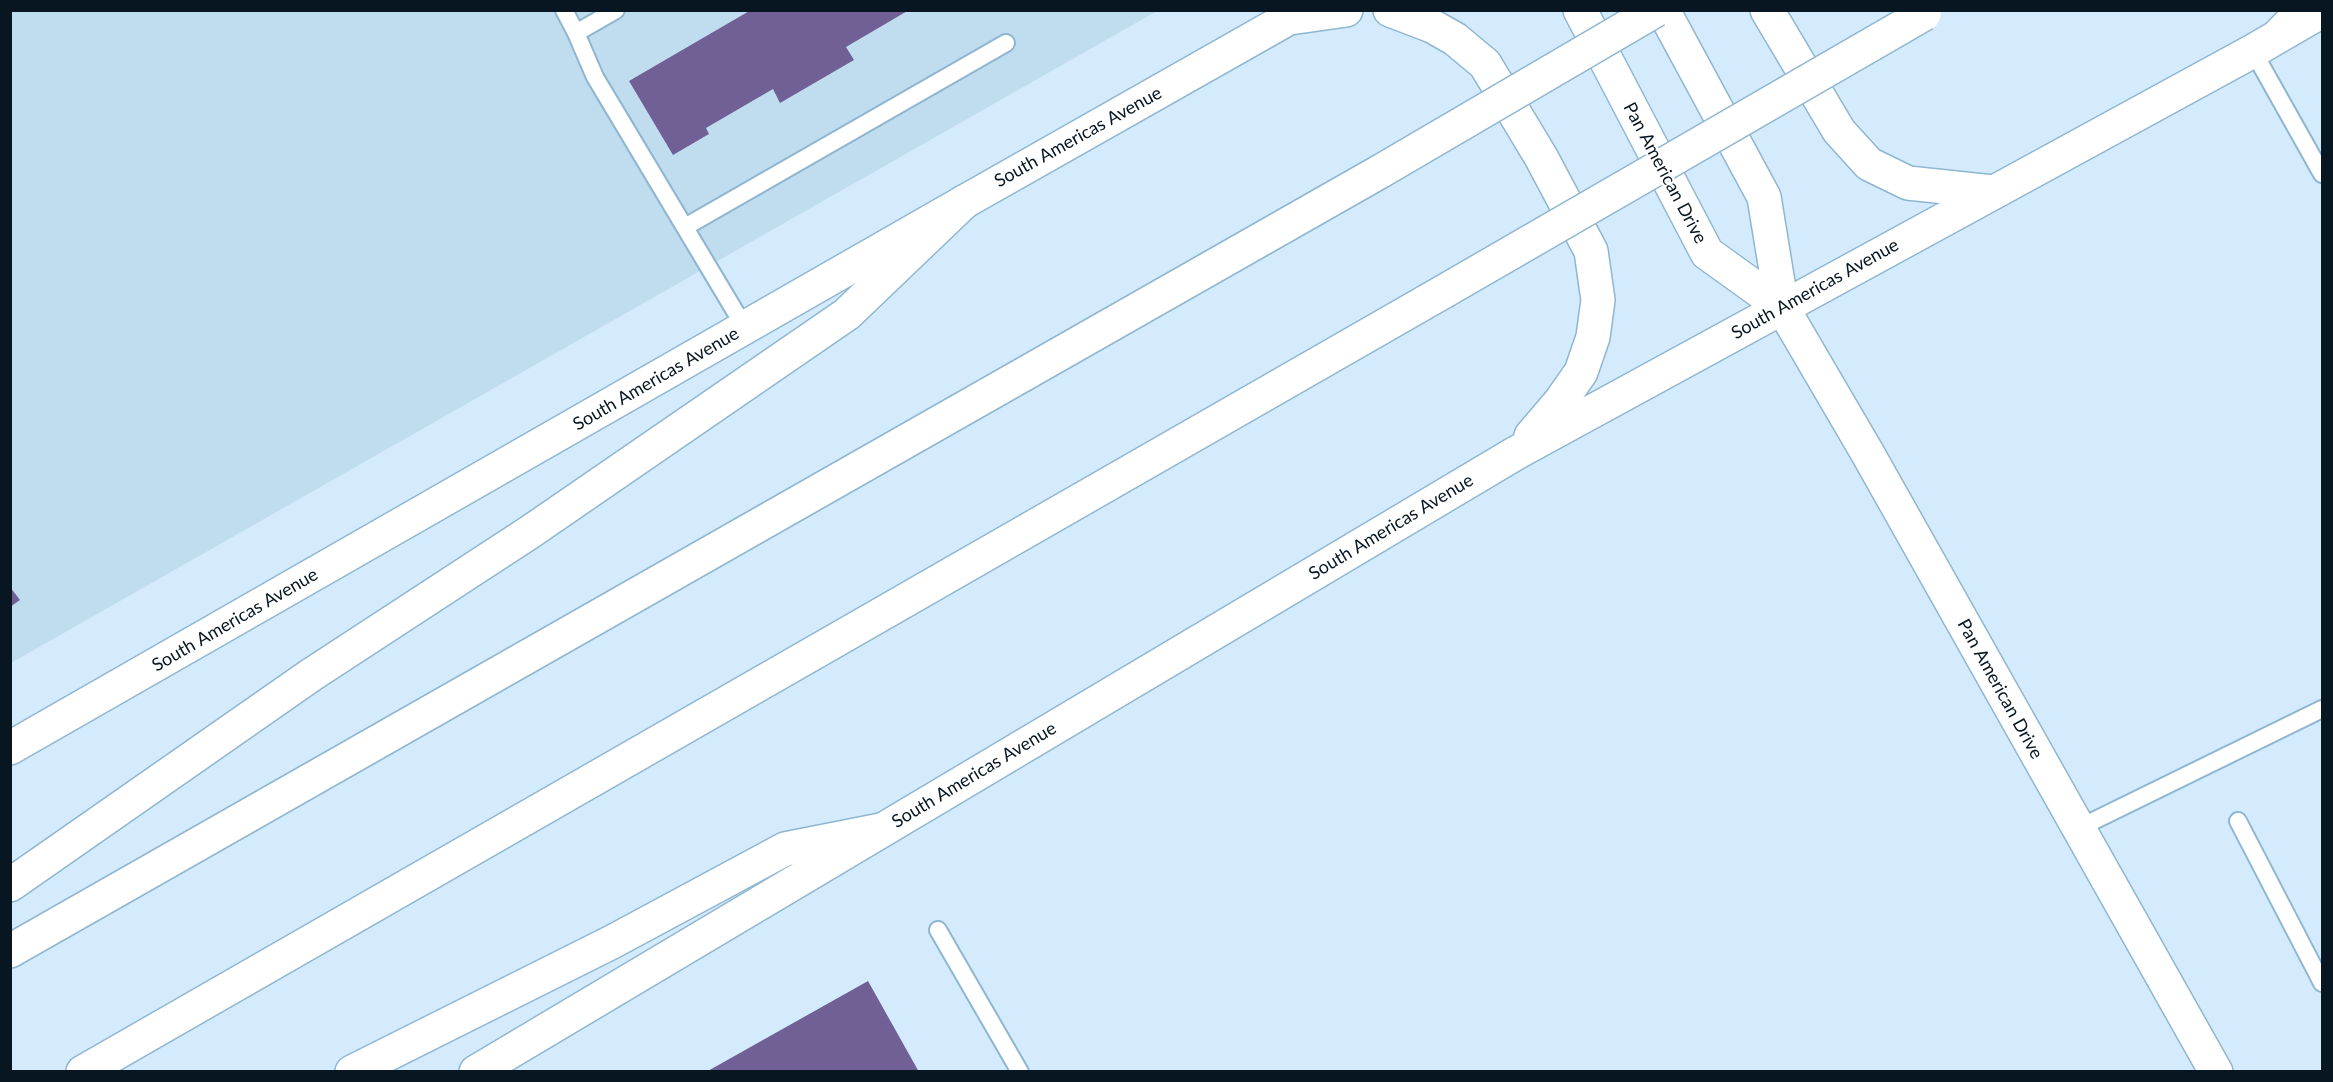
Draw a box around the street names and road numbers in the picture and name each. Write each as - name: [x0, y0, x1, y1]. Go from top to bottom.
- street label: South Americas Avenue: [991, 82, 1165, 192]
- street label: Pan American Drive: [1619, 99, 1711, 247]
- street label: South Americas Avenue: [1728, 234, 1902, 344]
- street label: South Americas Avenue: [569, 323, 743, 435]
- street label: South Americas Avenue: [1305, 469, 1477, 585]
- street label: South Americas Avenue: [148, 564, 322, 676]
- street label: Pan American Drive: [1953, 615, 2047, 763]
- street label: South Americas Avenue: [888, 717, 1060, 833]

